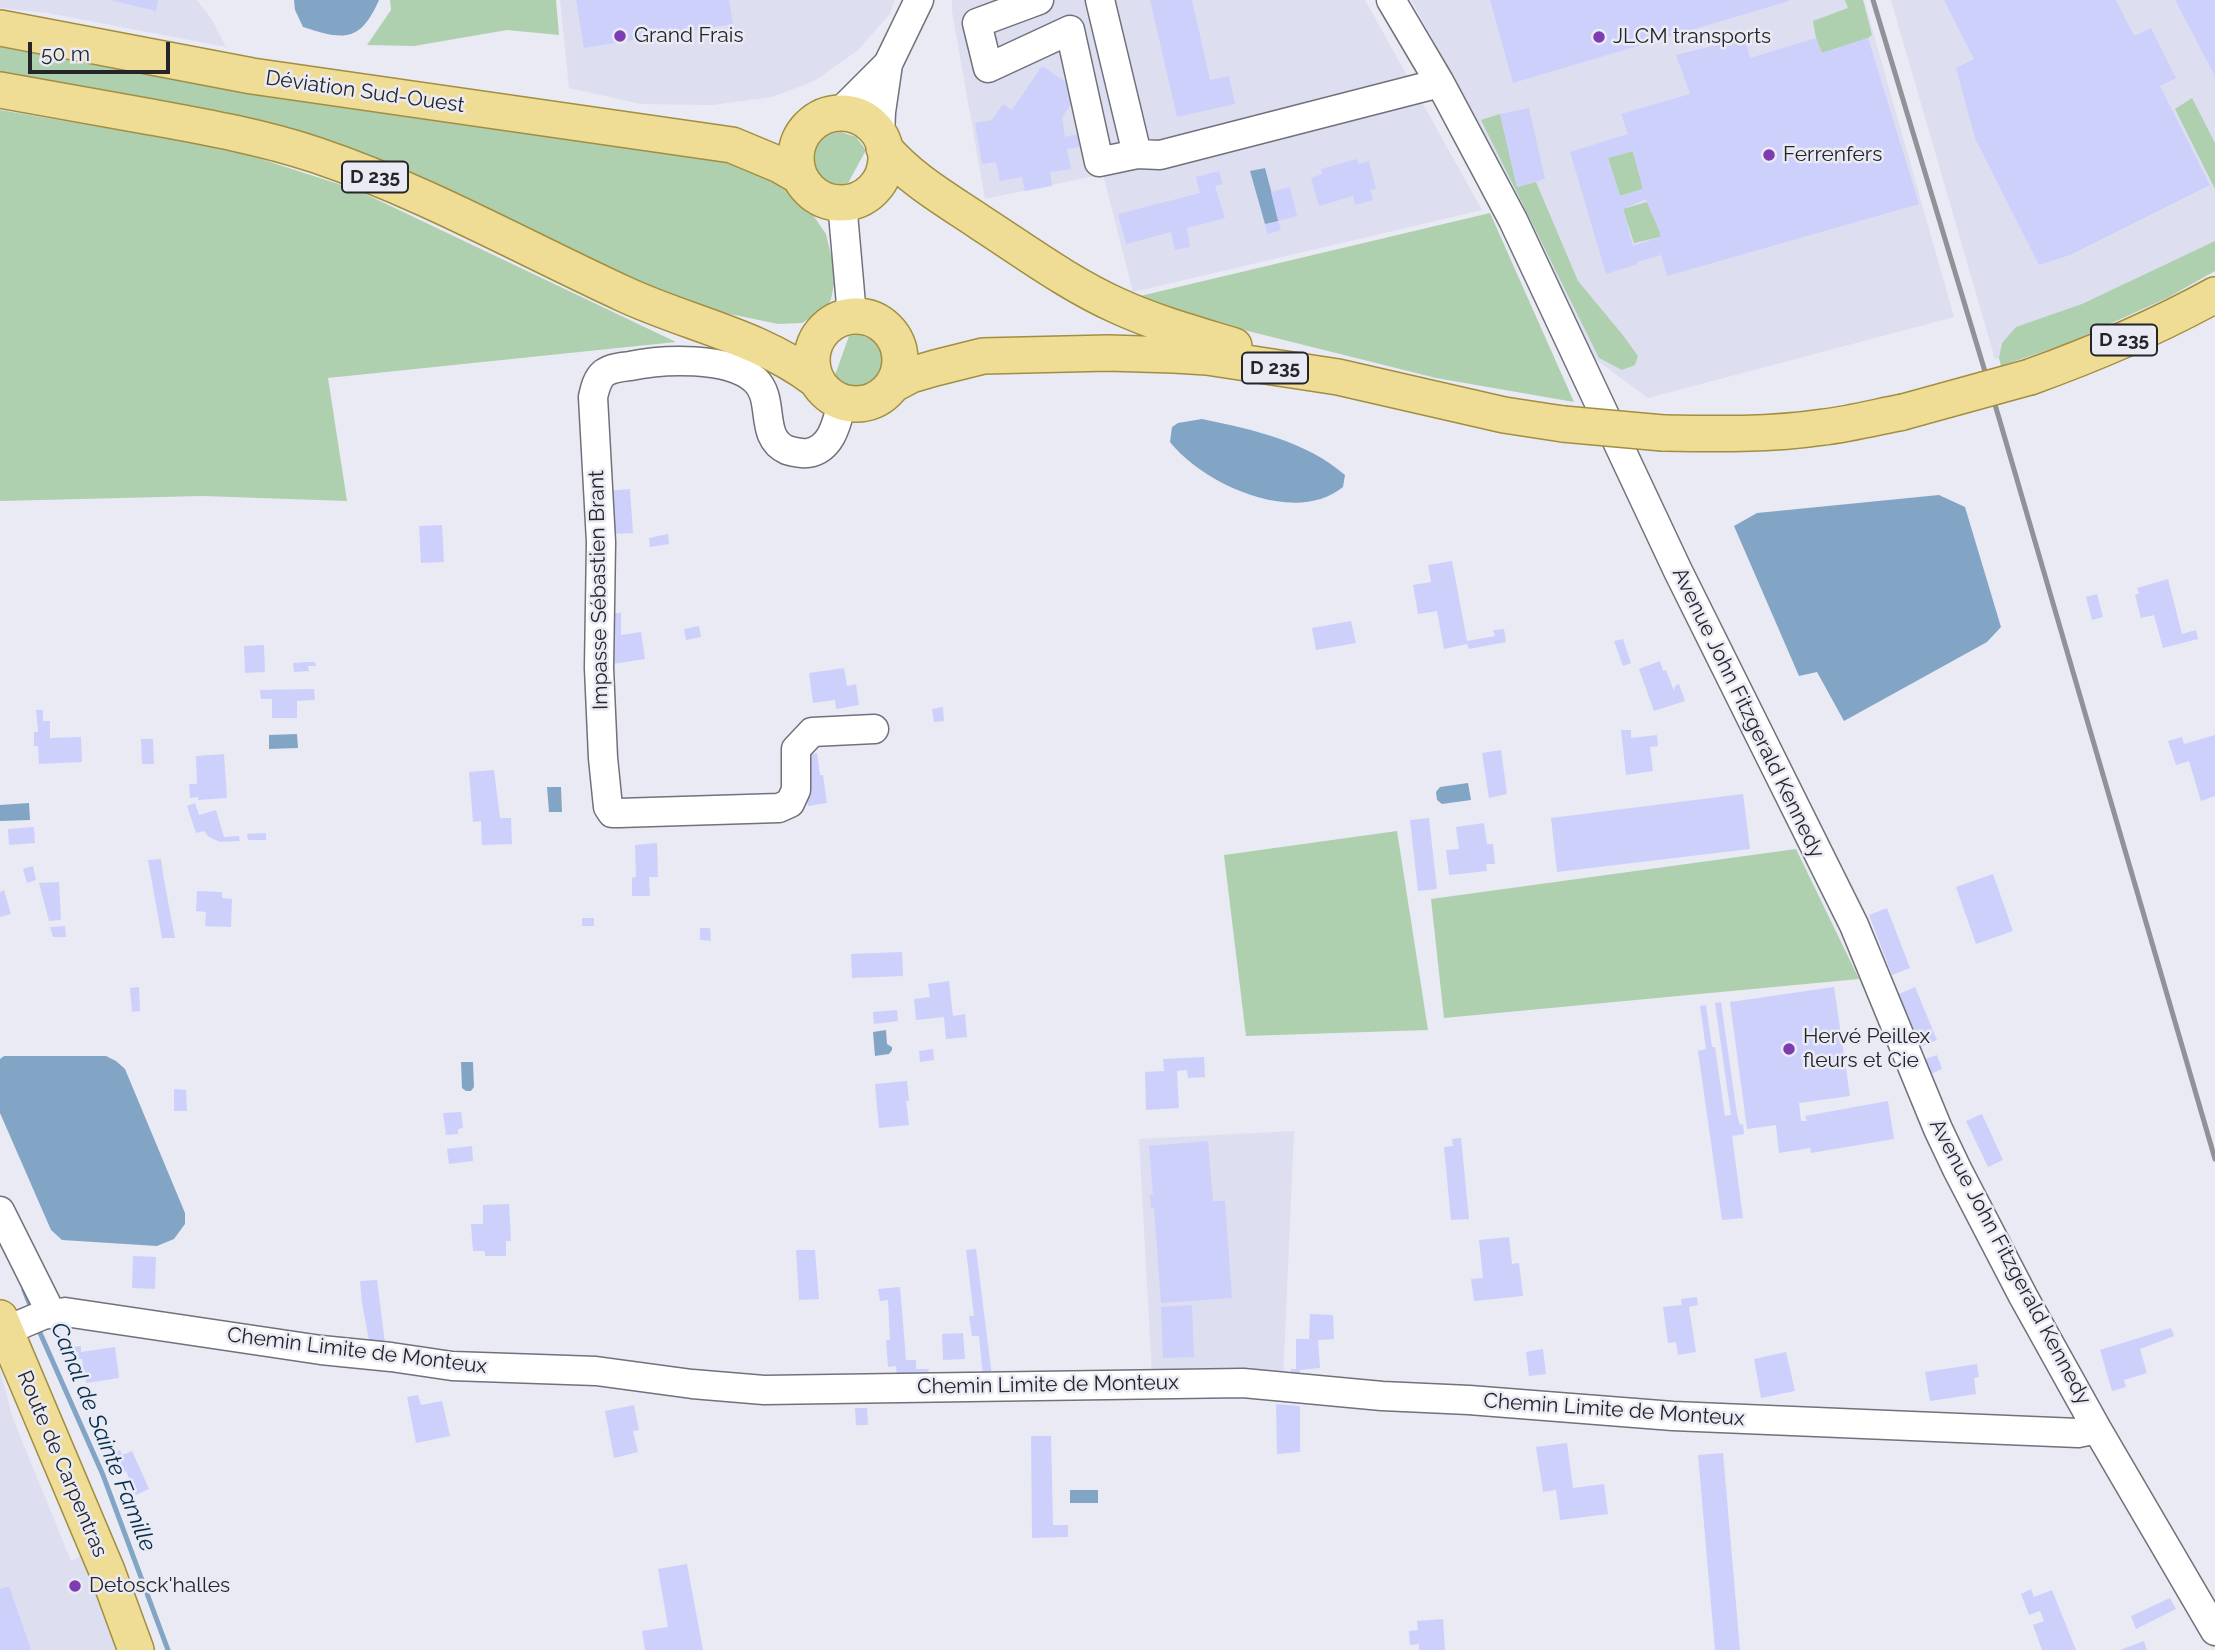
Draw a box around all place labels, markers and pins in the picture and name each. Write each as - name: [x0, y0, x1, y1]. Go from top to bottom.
- place label: Grand Frais: [634, 23, 744, 49]
- place label: JLCM transports: [1613, 24, 1771, 50]
- marker: Grand Frais: [612, 28, 628, 44]
- marker: JLCM transports: [1591, 29, 1607, 45]
- place label: Ferrenfers: [1783, 142, 1882, 168]
- marker: Ferrenfers: [1761, 147, 1777, 163]
- place label: Hervé Peillex fleurs et Cie: [1803, 1024, 1930, 1074]
- marker: Hervé Peillex fleurs et Cie: [1781, 1041, 1797, 1057]
- place label: Detosck'halles: [89, 1573, 230, 1599]
- marker: Detosck'halles: [67, 1578, 83, 1594]

